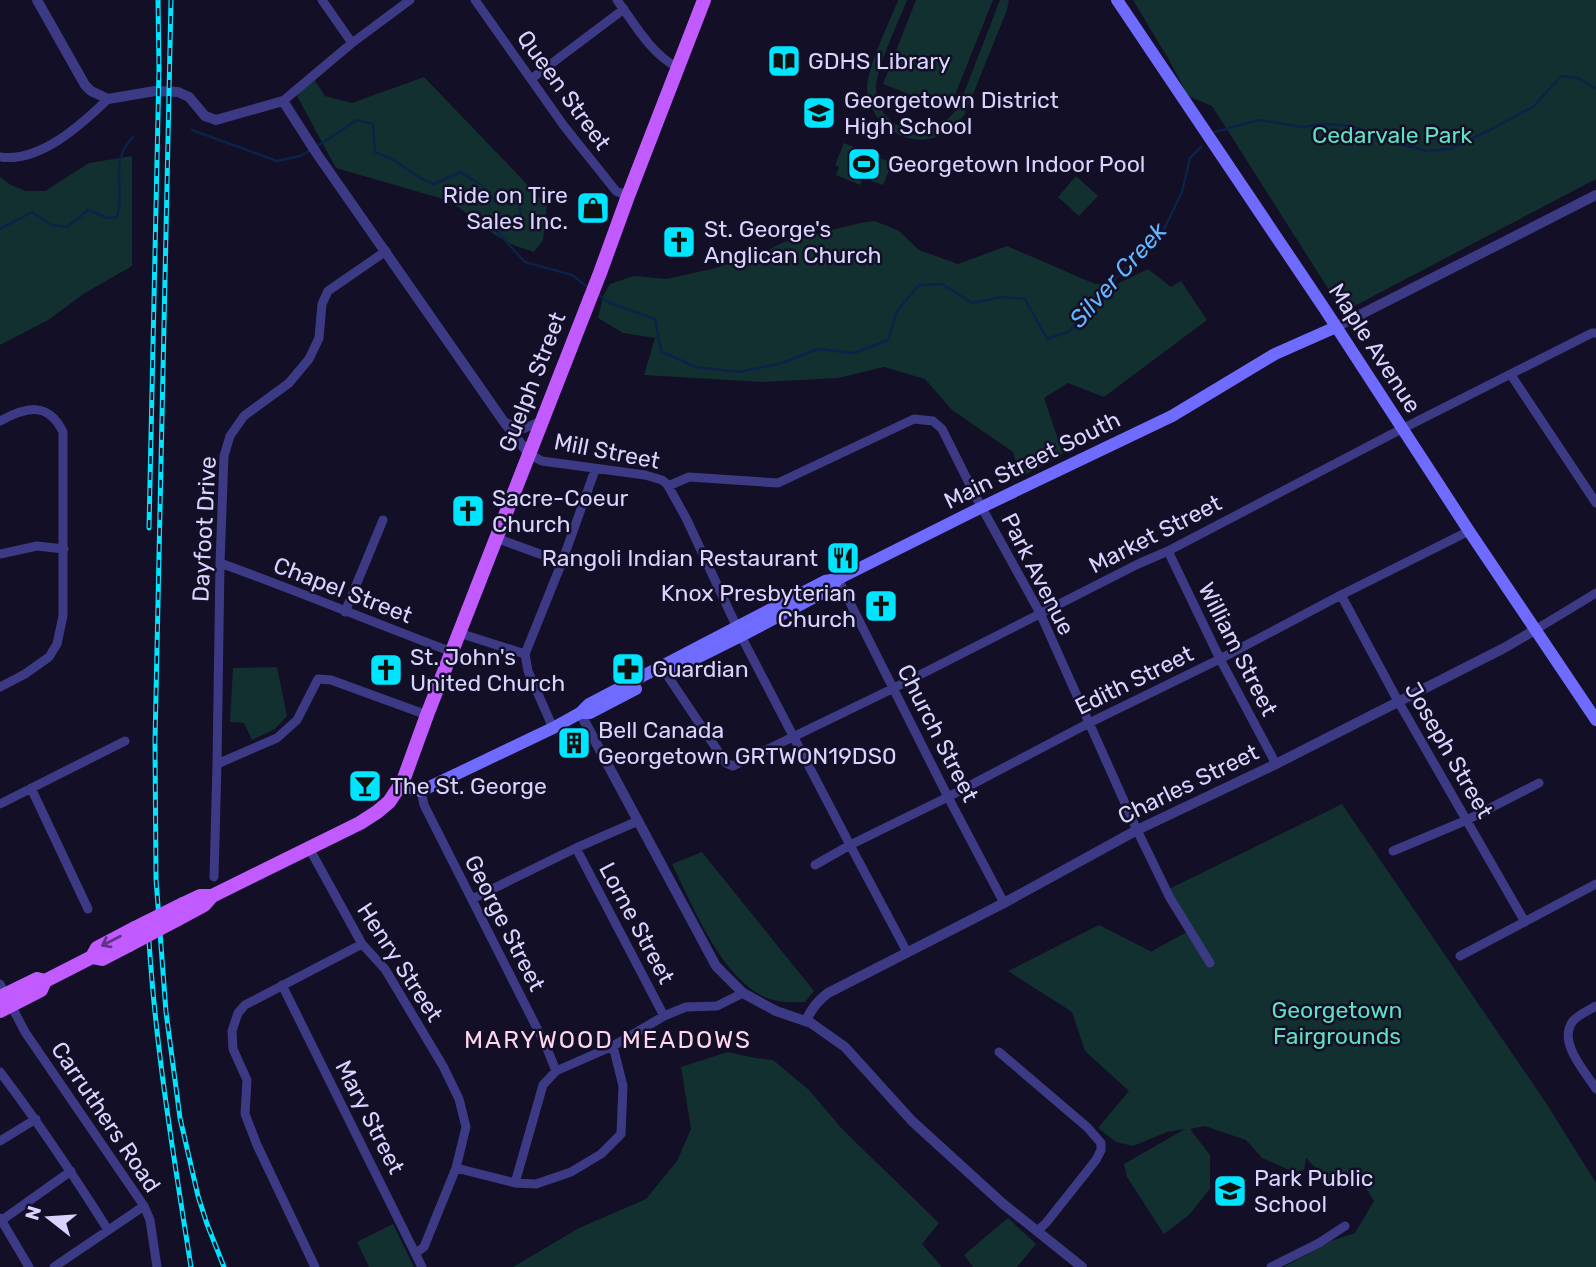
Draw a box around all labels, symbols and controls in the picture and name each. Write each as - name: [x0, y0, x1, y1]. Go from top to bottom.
- street label: Queen Street: [511, 25, 617, 155]
- library icon: GDHS Library: [765, 42, 803, 80]
- place label: GDHS Library: [808, 47, 951, 75]
- place label: Georgetown District High School: [844, 86, 1059, 140]
- school or university icon: Georgetown District High School: [800, 94, 838, 132]
- park label: Cedarvale Park: [1312, 121, 1472, 149]
- sports icon: Georgetown Indoor Pool: [845, 145, 883, 183]
- place label: Georgetown Indoor Pool: [888, 150, 1145, 178]
- place label: Ride on Tire Sales Inc.: [443, 181, 568, 235]
- shop icon: Ride on Tire Sales Inc.: [574, 189, 612, 227]
- place label: St. George's Anglican Church: [704, 215, 882, 269]
- water label: Silver Creek: [1064, 216, 1173, 333]
- church icon: St. George's Anglican Church: [660, 223, 698, 261]
- street label: Maple Avenue: [1323, 278, 1427, 418]
- street label: Guelph Street: [492, 308, 572, 456]
- street label: Main Street South: [939, 405, 1125, 515]
- street label: Mill Street: [552, 427, 662, 475]
- street label: Dayfoot Drive: [186, 455, 222, 603]
- place label: Sacre-Coeur Church: [492, 484, 628, 538]
- street label: Market Street: [1084, 489, 1226, 579]
- church icon: Sacre-Coeur Church: [449, 492, 487, 530]
- street label: Park Avenue: [995, 508, 1081, 640]
- restaurant icon: Rangoli Indian Restaurant: [824, 539, 862, 577]
- place label: Rangoli Indian Restaurant: [542, 544, 818, 572]
- street label: Chapel Street: [270, 551, 416, 629]
- street label: William Street: [1192, 578, 1284, 720]
- place label: Knox Presbyterian Church: [661, 579, 856, 633]
- church icon: Knox Presbyterian Church: [862, 587, 900, 625]
- street label: Edith Street: [1070, 639, 1198, 721]
- place label: St. John's United Church: [410, 643, 565, 697]
- pharmacy icon: Guardian: [609, 650, 647, 688]
- church icon: St. John's United Church: [367, 651, 405, 689]
- place label: Guardian: [652, 655, 749, 683]
- street label: Church Street: [891, 660, 985, 806]
- street label: Joseph Street: [1399, 677, 1499, 823]
- place label: Bell Canada Georgetown GRTWON19DS0: [598, 716, 897, 770]
- building icon: Bell Canada Georgetown GRTWON19DS0: [555, 724, 593, 762]
- street label: Charles Street: [1113, 738, 1263, 830]
- bar icon: The St. George: [346, 767, 384, 805]
- place label: The St. George: [390, 772, 547, 800]
- street label: George Street: [459, 850, 551, 996]
- street label: Lorne Street: [593, 857, 681, 989]
- street label: Henry Street: [351, 897, 449, 1027]
- one-way arrow: [101, 934, 122, 948]
- park label: Georgetown Fairgrounds: [1271, 996, 1403, 1050]
- district label: MARYWOOD MEADOWS: [464, 1026, 752, 1054]
- street label: Carruthers Road: [45, 1036, 167, 1198]
- street label: Mary Street: [329, 1055, 411, 1179]
- place label: Park Public School: [1254, 1164, 1373, 1218]
- school or university icon: Park Public School: [1211, 1172, 1249, 1210]
- north arrow: [14, 1183, 84, 1253]
- text: N: [20, 1203, 46, 1223]

